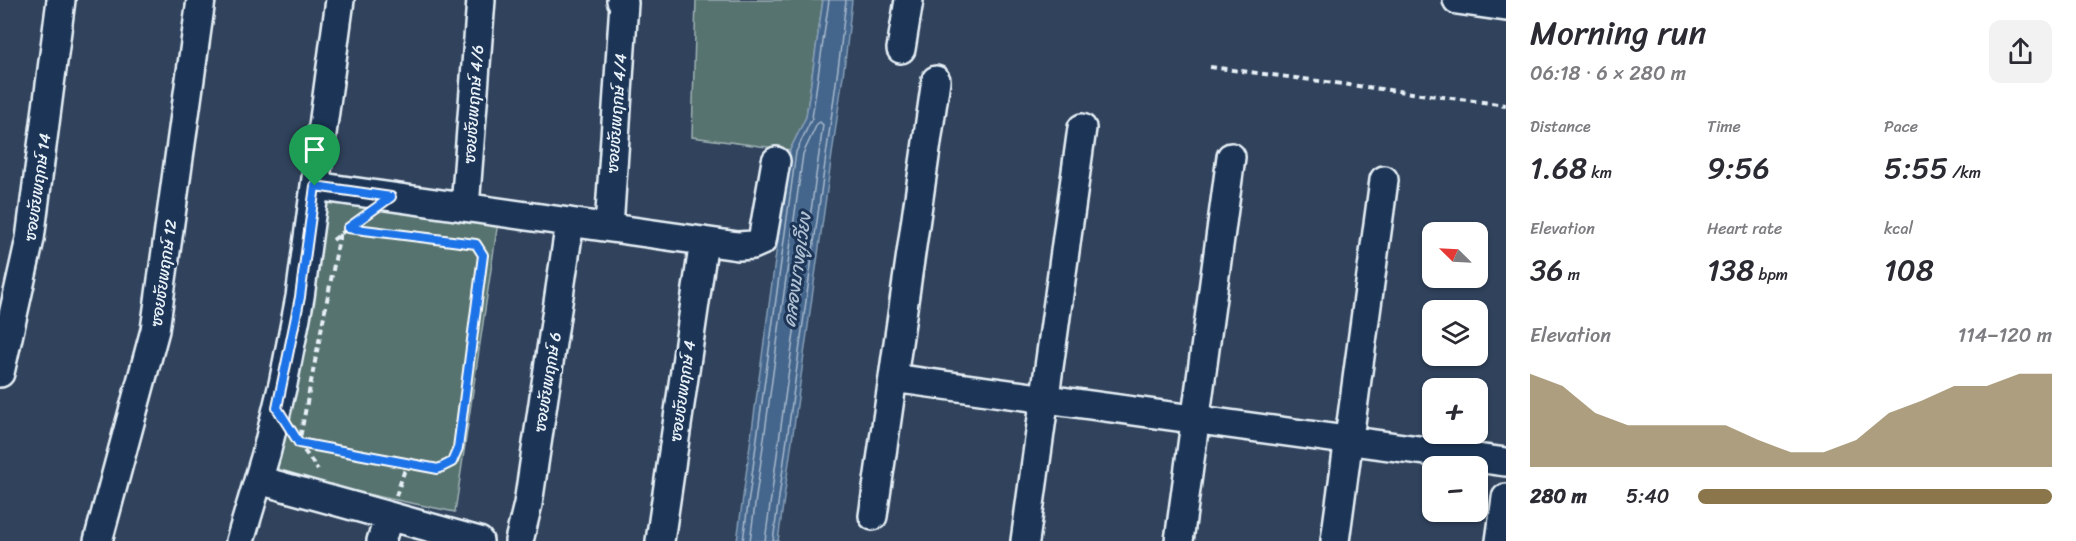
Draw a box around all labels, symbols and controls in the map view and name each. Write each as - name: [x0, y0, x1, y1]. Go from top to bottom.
- text: Morning run: [1530, 4, 1706, 62]
- button: share: [1989, 20, 2052, 83]
- street label: ซอยชัยพฤกษ์ 4/6: [455, 44, 492, 164]
- street label: ซอยชัยพฤกษ์ 4/4: [598, 52, 635, 174]
- text: 06:18 · 6 × 280 m: [1530, 56, 1686, 91]
- text: Distance: [1530, 112, 1591, 141]
- text: Time: [1707, 112, 1741, 141]
- text: Pace: [1884, 112, 1918, 141]
- pin: [289, 124, 340, 186]
- street label: ซอยชัยพฤกษ์ 14: [16, 131, 59, 243]
- icon: arrive: [298, 133, 331, 166]
- text: 1.68: [1530, 141, 1587, 195]
- text: 9:56: [1707, 141, 1770, 195]
- text: 5:55: [1884, 141, 1948, 195]
- text: km: [1587, 158, 1612, 187]
- text: /km: [1948, 158, 1981, 187]
- water label: คลองบางคูเวียง: [773, 208, 821, 329]
- text: Elevation: [1530, 214, 1595, 243]
- text: Heart rate: [1707, 214, 1782, 243]
- text: kcal: [1884, 214, 1913, 243]
- street label: ซอยชัยพฤกษ์ 12: [142, 218, 185, 329]
- north arrow: [1422, 222, 1488, 288]
- map controls: [1422, 222, 1488, 522]
- text: 36: [1530, 243, 1564, 297]
- text: 138: [1707, 243, 1754, 297]
- text: 108: [1884, 243, 1934, 297]
- text: m: [1564, 260, 1580, 289]
- text: bpm: [1754, 260, 1788, 289]
- button: layers: [1422, 300, 1488, 366]
- text: Elevation: [1530, 318, 1611, 353]
- text: 114–120 m: [1958, 318, 2052, 353]
- street label: ซอยชัยพฤกษ์ 6: [525, 330, 570, 434]
- street label: ซอยชัยพฤกษ์ 4: [661, 339, 704, 444]
- button: +: [1422, 378, 1488, 444]
- button: −: [1422, 456, 1488, 522]
- text: 280 m: [1530, 479, 1587, 514]
- text: 5:40: [1626, 479, 1669, 514]

